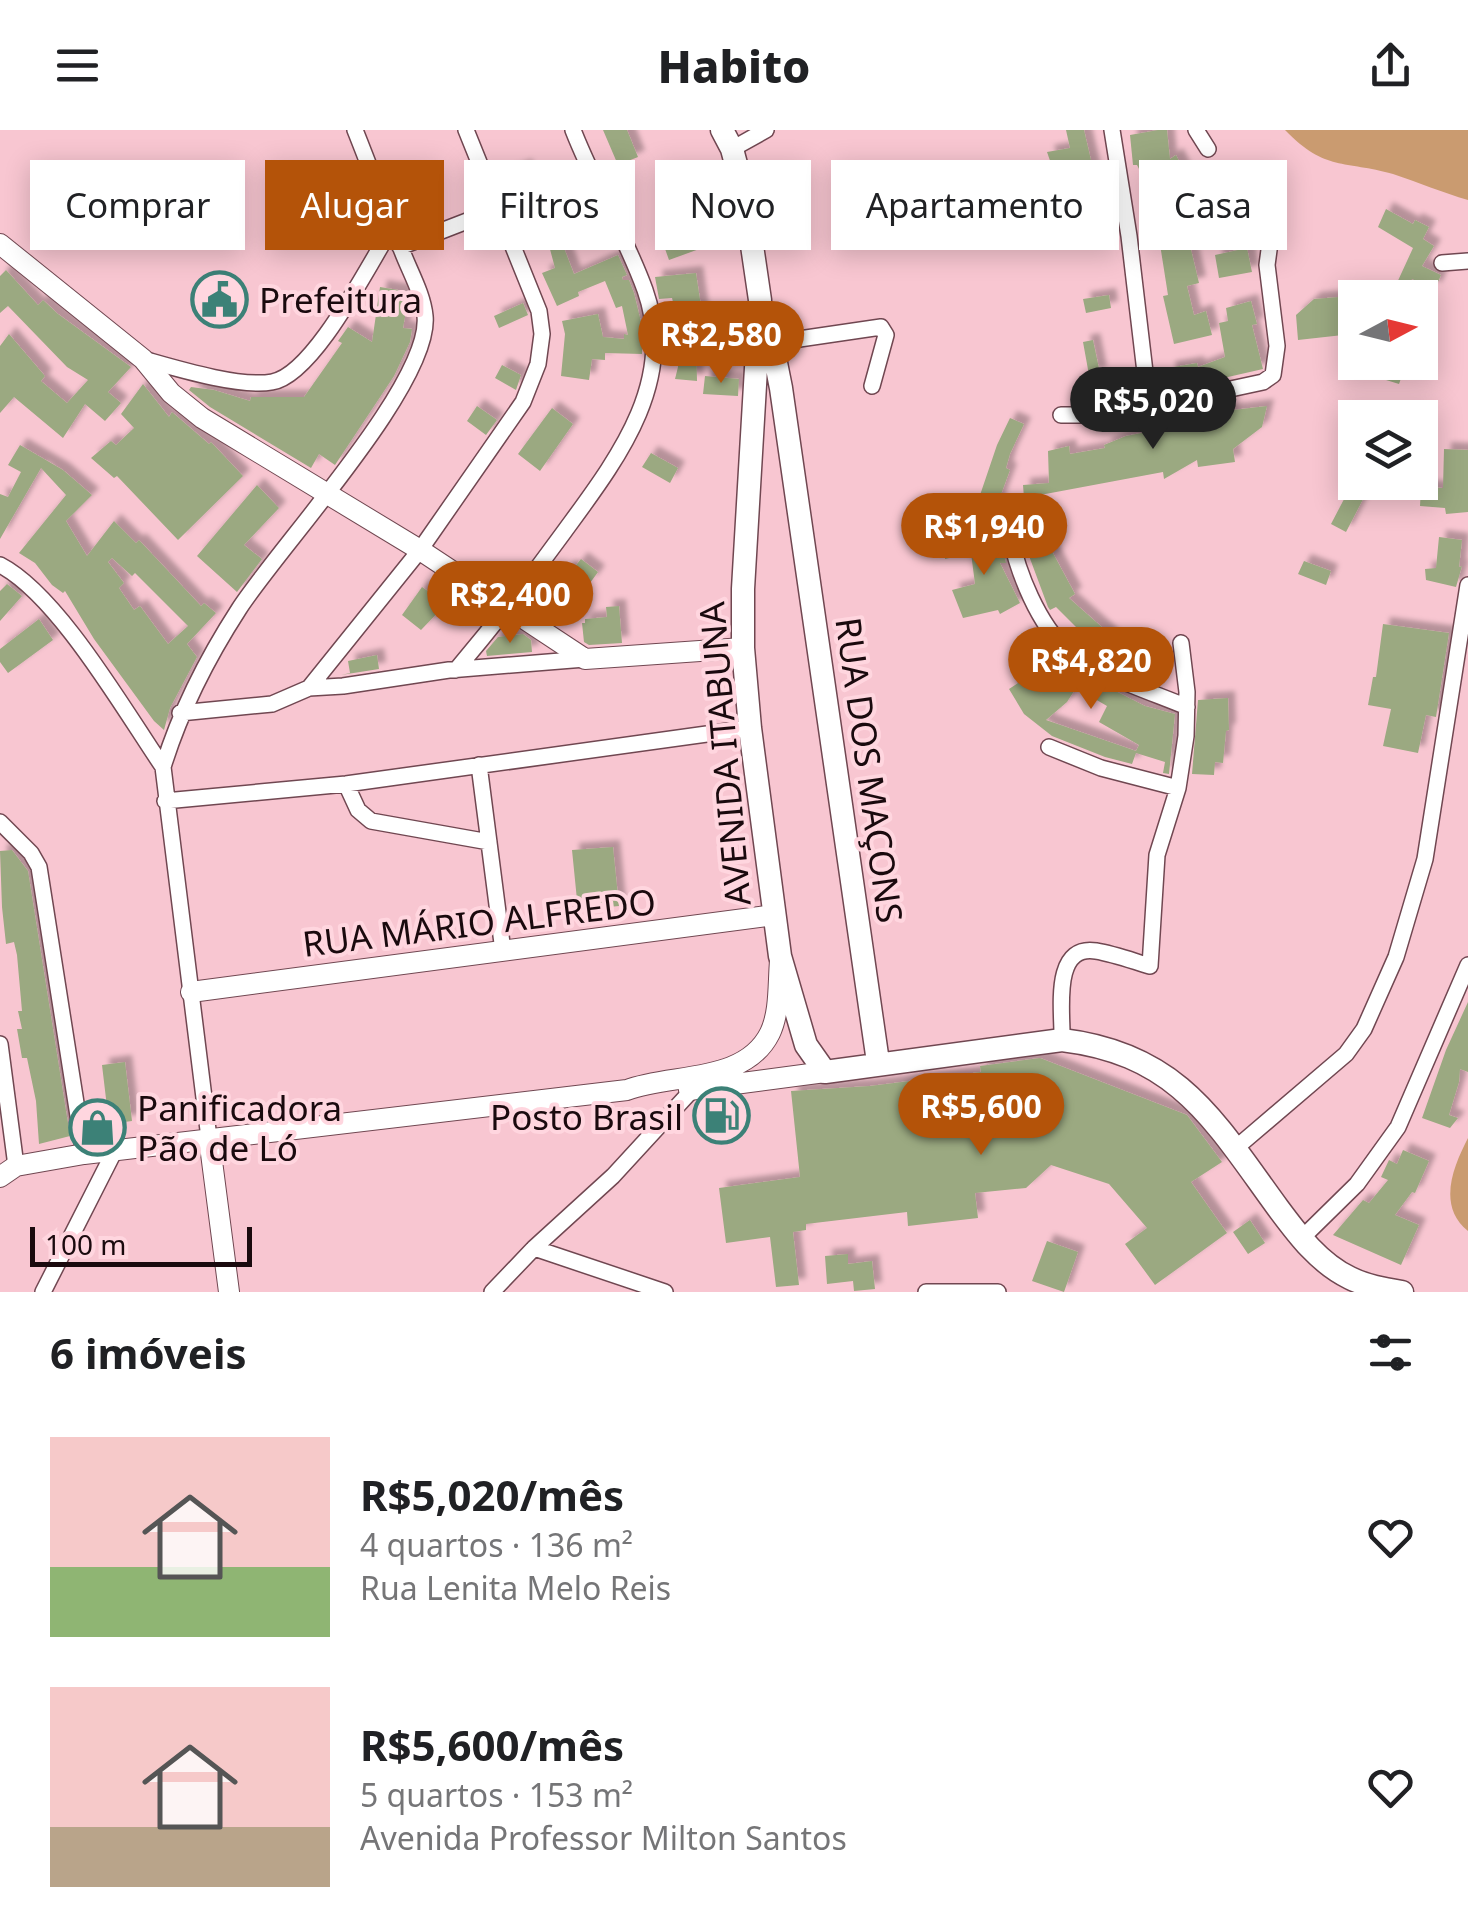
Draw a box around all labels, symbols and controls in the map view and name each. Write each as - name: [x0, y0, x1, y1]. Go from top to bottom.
- text: Habito: [658, 35, 810, 96]
- icon: menu: [50, 38, 105, 93]
- icon: share: [1363, 38, 1418, 93]
- chip: Comprar: [30, 160, 245, 250]
- chip: Alugar: [265, 160, 444, 250]
- chip: Filtros: [464, 160, 635, 250]
- chip: Novo: [655, 160, 811, 250]
- chip: Apartamento: [831, 160, 1119, 250]
- chip: Casa: [1139, 160, 1287, 250]
- public building icon: Prefeitura: [190, 269, 250, 329]
- place label: Prefeitura: [259, 276, 422, 323]
- north arrow: [1338, 280, 1438, 380]
- map controls: [1338, 280, 1438, 500]
- pin: R$2,580: [629, 301, 813, 386]
- text: R$2,580: [660, 312, 782, 355]
- pin: R$5,020: [1061, 367, 1245, 452]
- text: R$5,020: [1092, 378, 1214, 421]
- button: layers: [1338, 400, 1438, 500]
- pin: R$1,940: [892, 493, 1076, 578]
- text: R$1,940: [923, 504, 1045, 547]
- pin: R$2,400: [418, 561, 602, 646]
- text: R$2,400: [449, 572, 571, 615]
- street label: AVENIDA ITABUNA: [687, 600, 761, 908]
- street label: RUA DOS MAÇONS: [825, 614, 915, 926]
- pin: R$4,820: [999, 627, 1183, 712]
- text: R$4,820: [1030, 638, 1152, 681]
- street label: RUA MÁRIO ALFREDO: [300, 877, 658, 967]
- pin: R$5,600: [889, 1073, 1073, 1158]
- place label: Panificadora Pão de Ló: [137, 1084, 342, 1171]
- text: R$5,600: [920, 1084, 1042, 1127]
- fuel station icon: Posto Brasil: [692, 1086, 752, 1146]
- place label: Posto Brasil: [490, 1093, 683, 1140]
- shop icon: Panificadora Pão de Ló: [68, 1097, 128, 1157]
- scale bar: [30, 1222, 252, 1266]
- text: 100 m: [45, 1225, 127, 1263]
- text: 6 imóveis: [50, 1324, 247, 1381]
- icon: filters: [1363, 1325, 1418, 1380]
- text: R$5,020/mês: [360, 1466, 624, 1523]
- icon: home: [130, 1477, 250, 1597]
- icon: heart: [1363, 1510, 1418, 1565]
- text: 4 quartos · 136 m²: [360, 1523, 633, 1566]
- text: Rua Lenita Melo Reis: [360, 1566, 671, 1609]
- text: R$5,600/mês: [360, 1716, 624, 1773]
- icon: home: [130, 1727, 250, 1847]
- icon: heart: [1363, 1760, 1418, 1815]
- text: 5 quartos · 153 m²: [360, 1773, 633, 1816]
- text: Avenida Professor Milton Santos: [360, 1816, 847, 1859]

